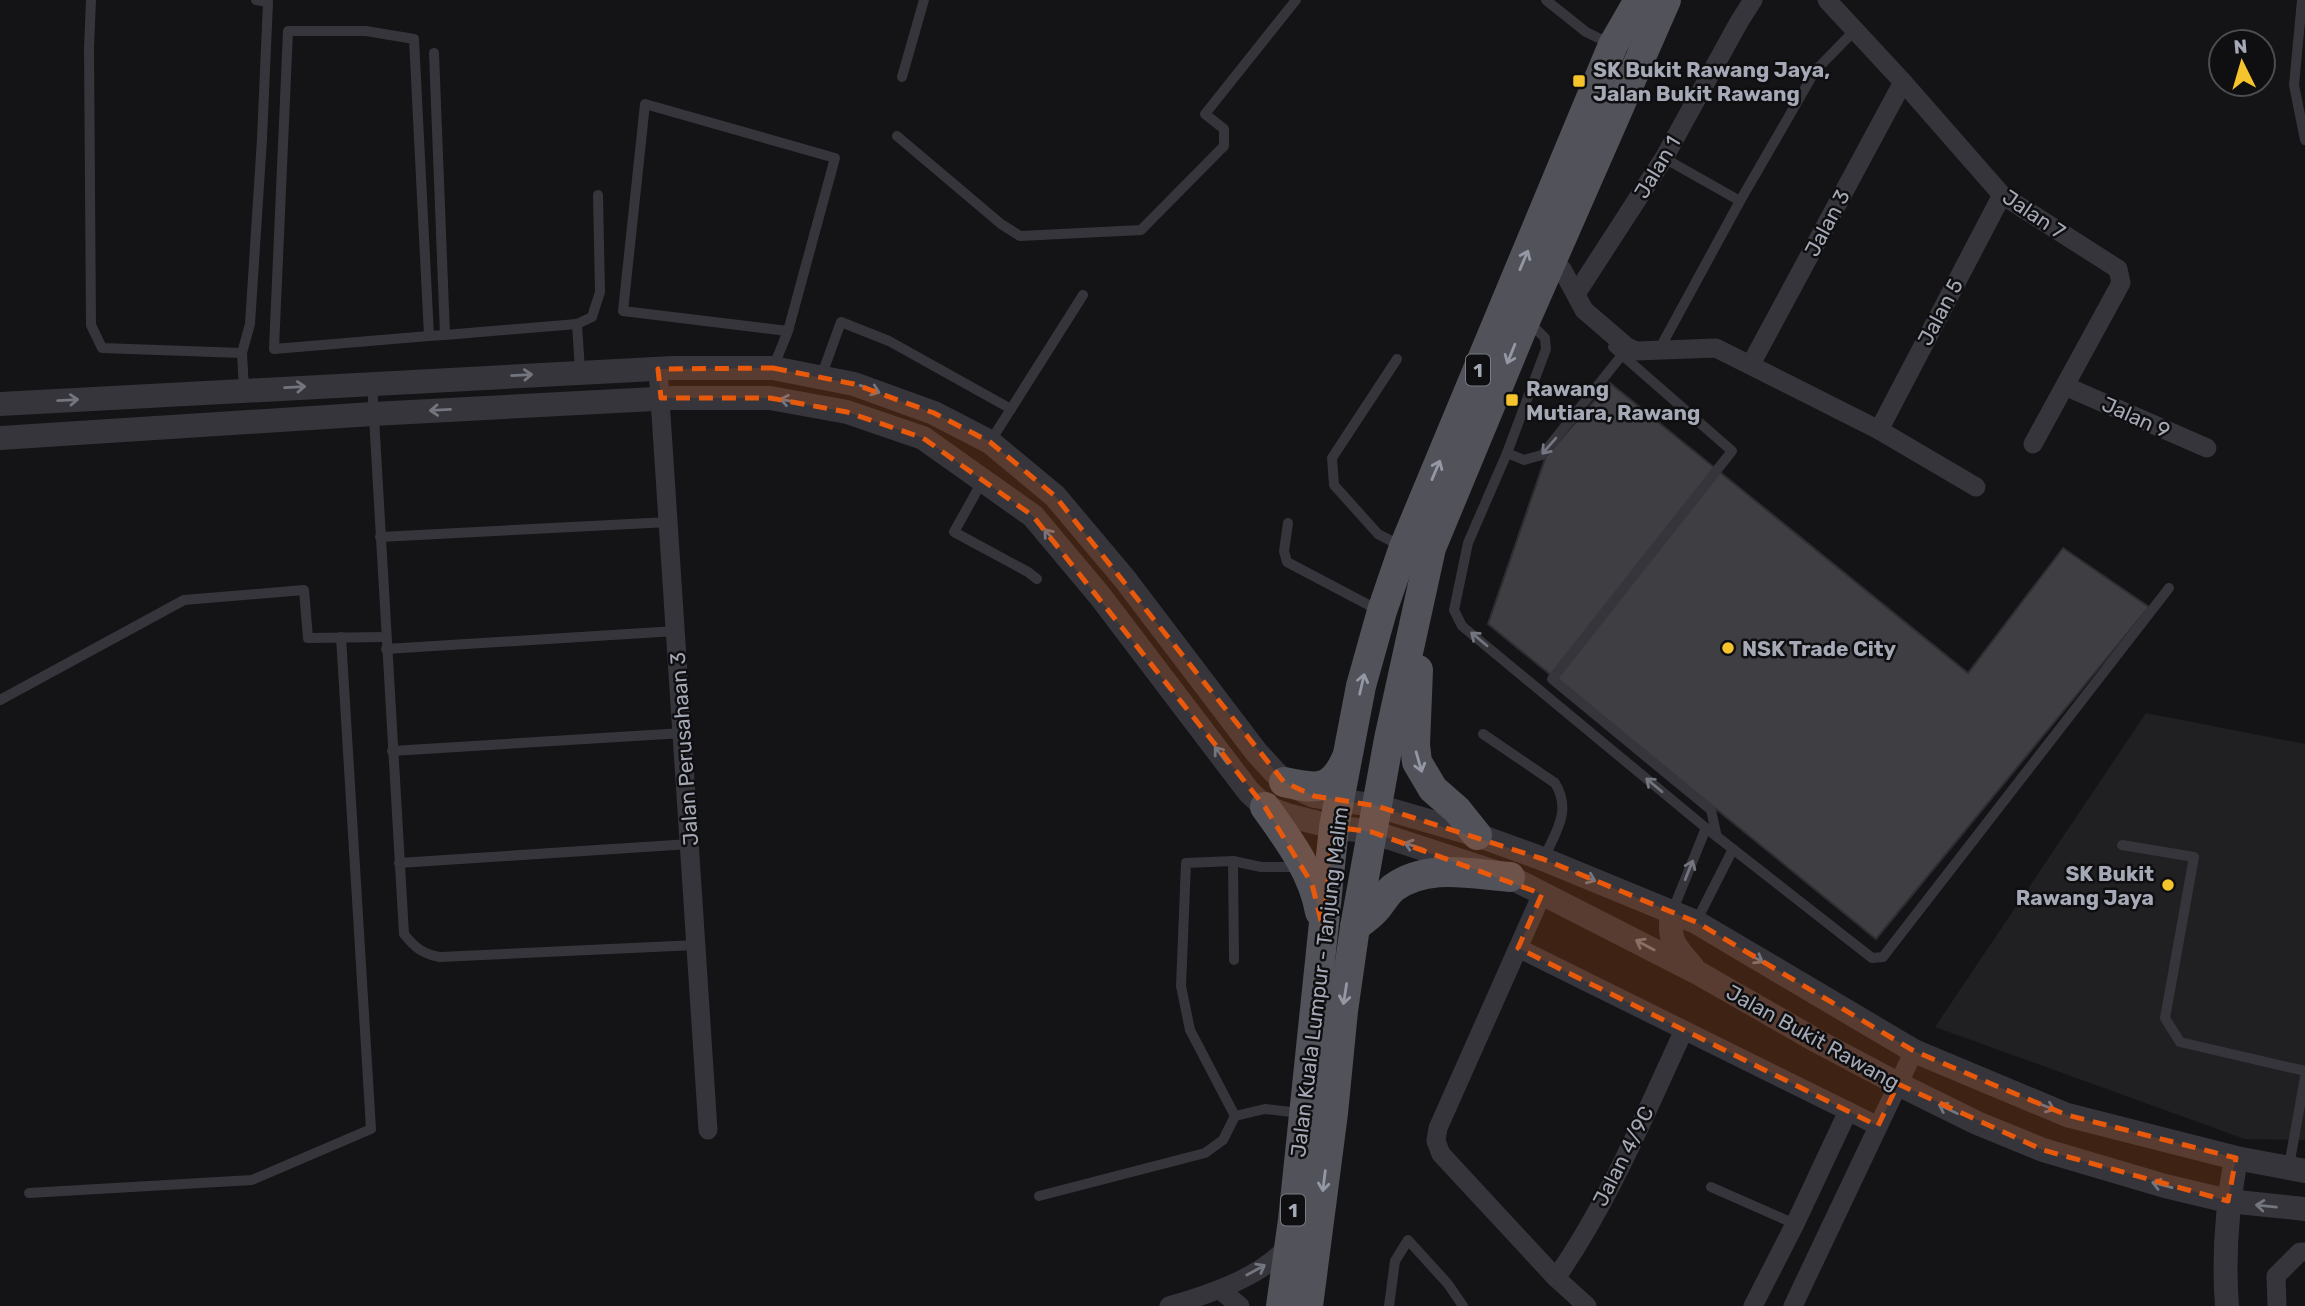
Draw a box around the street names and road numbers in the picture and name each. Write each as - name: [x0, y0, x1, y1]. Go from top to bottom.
- street label: Jalan 1: [1629, 131, 1685, 203]
- street label: Jalan 7: [1998, 184, 2070, 244]
- street label: Jalan 3: [1799, 185, 1855, 261]
- street label: Jalan 5: [1912, 274, 1968, 350]
- road number: 1: [1466, 354, 1490, 386]
- street label: Jalan 9: [2098, 391, 2174, 443]
- street label: Jalan Perusahaan 3: [665, 651, 703, 847]
- street label: Jalan Kuala Lumpur - Tanjung Malim: [1285, 805, 1353, 1159]
- street label: Jalan Bukit Rawang: [1722, 979, 1904, 1095]
- street label: Jalan 4/9C: [1587, 1102, 1659, 1210]
- road number: 1: [1281, 1194, 1305, 1226]

